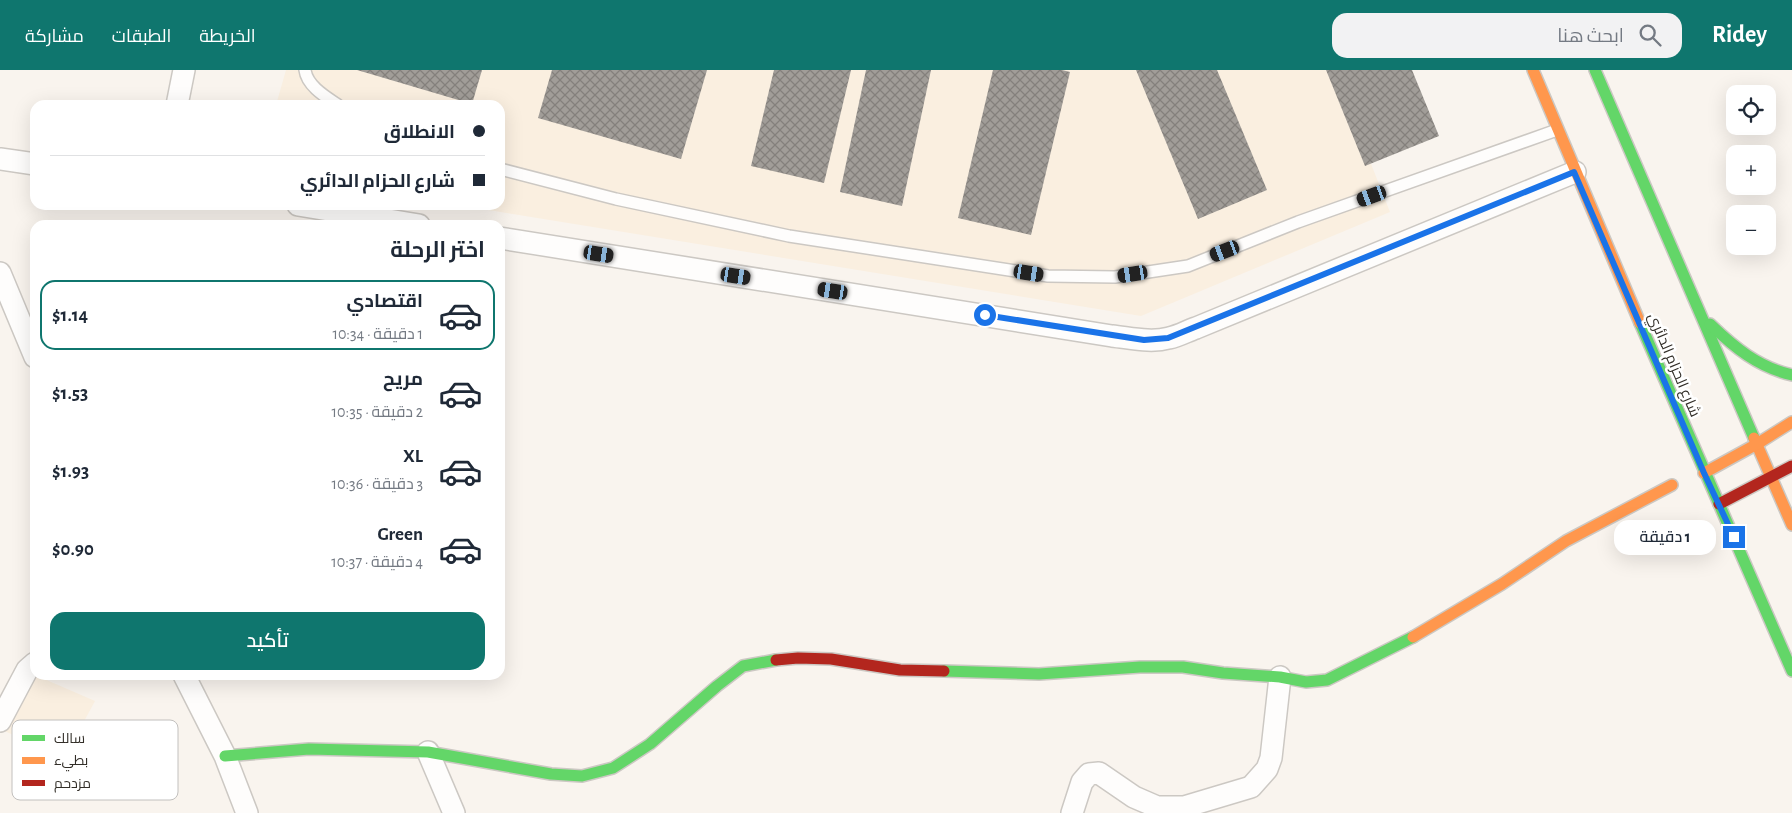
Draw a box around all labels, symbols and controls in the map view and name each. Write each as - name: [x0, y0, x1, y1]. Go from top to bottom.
- search box: [1332, 13, 1682, 58]
- icon: search: [1636, 21, 1664, 49]
- text: Ridey: [1712, 23, 1767, 47]
- text: ابحث هنا: [1557, 27, 1624, 46]
- text: مشاركة: [25, 28, 84, 46]
- text: الطبقات: [112, 28, 171, 46]
- text: الخريطة: [199, 28, 256, 46]
- map controls: [1726, 85, 1776, 255]
- button: locate: [1726, 85, 1776, 135]
- text: الانطلاق: [384, 123, 455, 142]
- button: +: [1726, 145, 1776, 195]
- text: شارع الحزام الدائري: [300, 172, 455, 191]
- car: [1355, 184, 1388, 208]
- button: −: [1726, 205, 1776, 255]
- text: اختر الرحلة: [390, 239, 485, 261]
- car: [1208, 239, 1241, 263]
- car: [583, 244, 614, 264]
- car: [1013, 263, 1044, 283]
- car: [1117, 264, 1148, 284]
- car: [720, 266, 751, 286]
- car: [817, 281, 848, 301]
- text: اقتصادي: [347, 292, 423, 311]
- icon: car: [438, 293, 483, 338]
- route start: [974, 304, 996, 326]
- text: $1.14: [52, 306, 88, 325]
- street label: شارع الحزام الدائري: [1642, 310, 1704, 421]
- text: 1 دقيقة · 10:34: [332, 326, 423, 342]
- text: مريح: [383, 370, 423, 389]
- icon: car: [438, 371, 483, 416]
- text: $1.53: [52, 384, 88, 403]
- text: 2 دقيقة · 10:35: [332, 404, 423, 420]
- text: XL: [403, 447, 423, 466]
- icon: car: [438, 449, 483, 494]
- text: $1.93: [52, 462, 89, 481]
- text: 3 دقيقة · 10:36: [331, 476, 423, 492]
- callout: 1 دقيقة: [1614, 520, 1716, 554]
- text: Green: [377, 525, 423, 544]
- route end: [1723, 526, 1745, 548]
- icon: car: [438, 527, 483, 572]
- text: 1 دقيقة: [1640, 529, 1690, 545]
- text: $0.90: [52, 540, 94, 559]
- text: 4 دقيقة · 10:37: [331, 554, 423, 570]
- button: تأكيد: [50, 612, 485, 670]
- legend: [12, 720, 178, 800]
- text: سالك: [54, 732, 85, 746]
- text: بطيء: [54, 754, 88, 772]
- text: مزدحم: [54, 777, 91, 793]

